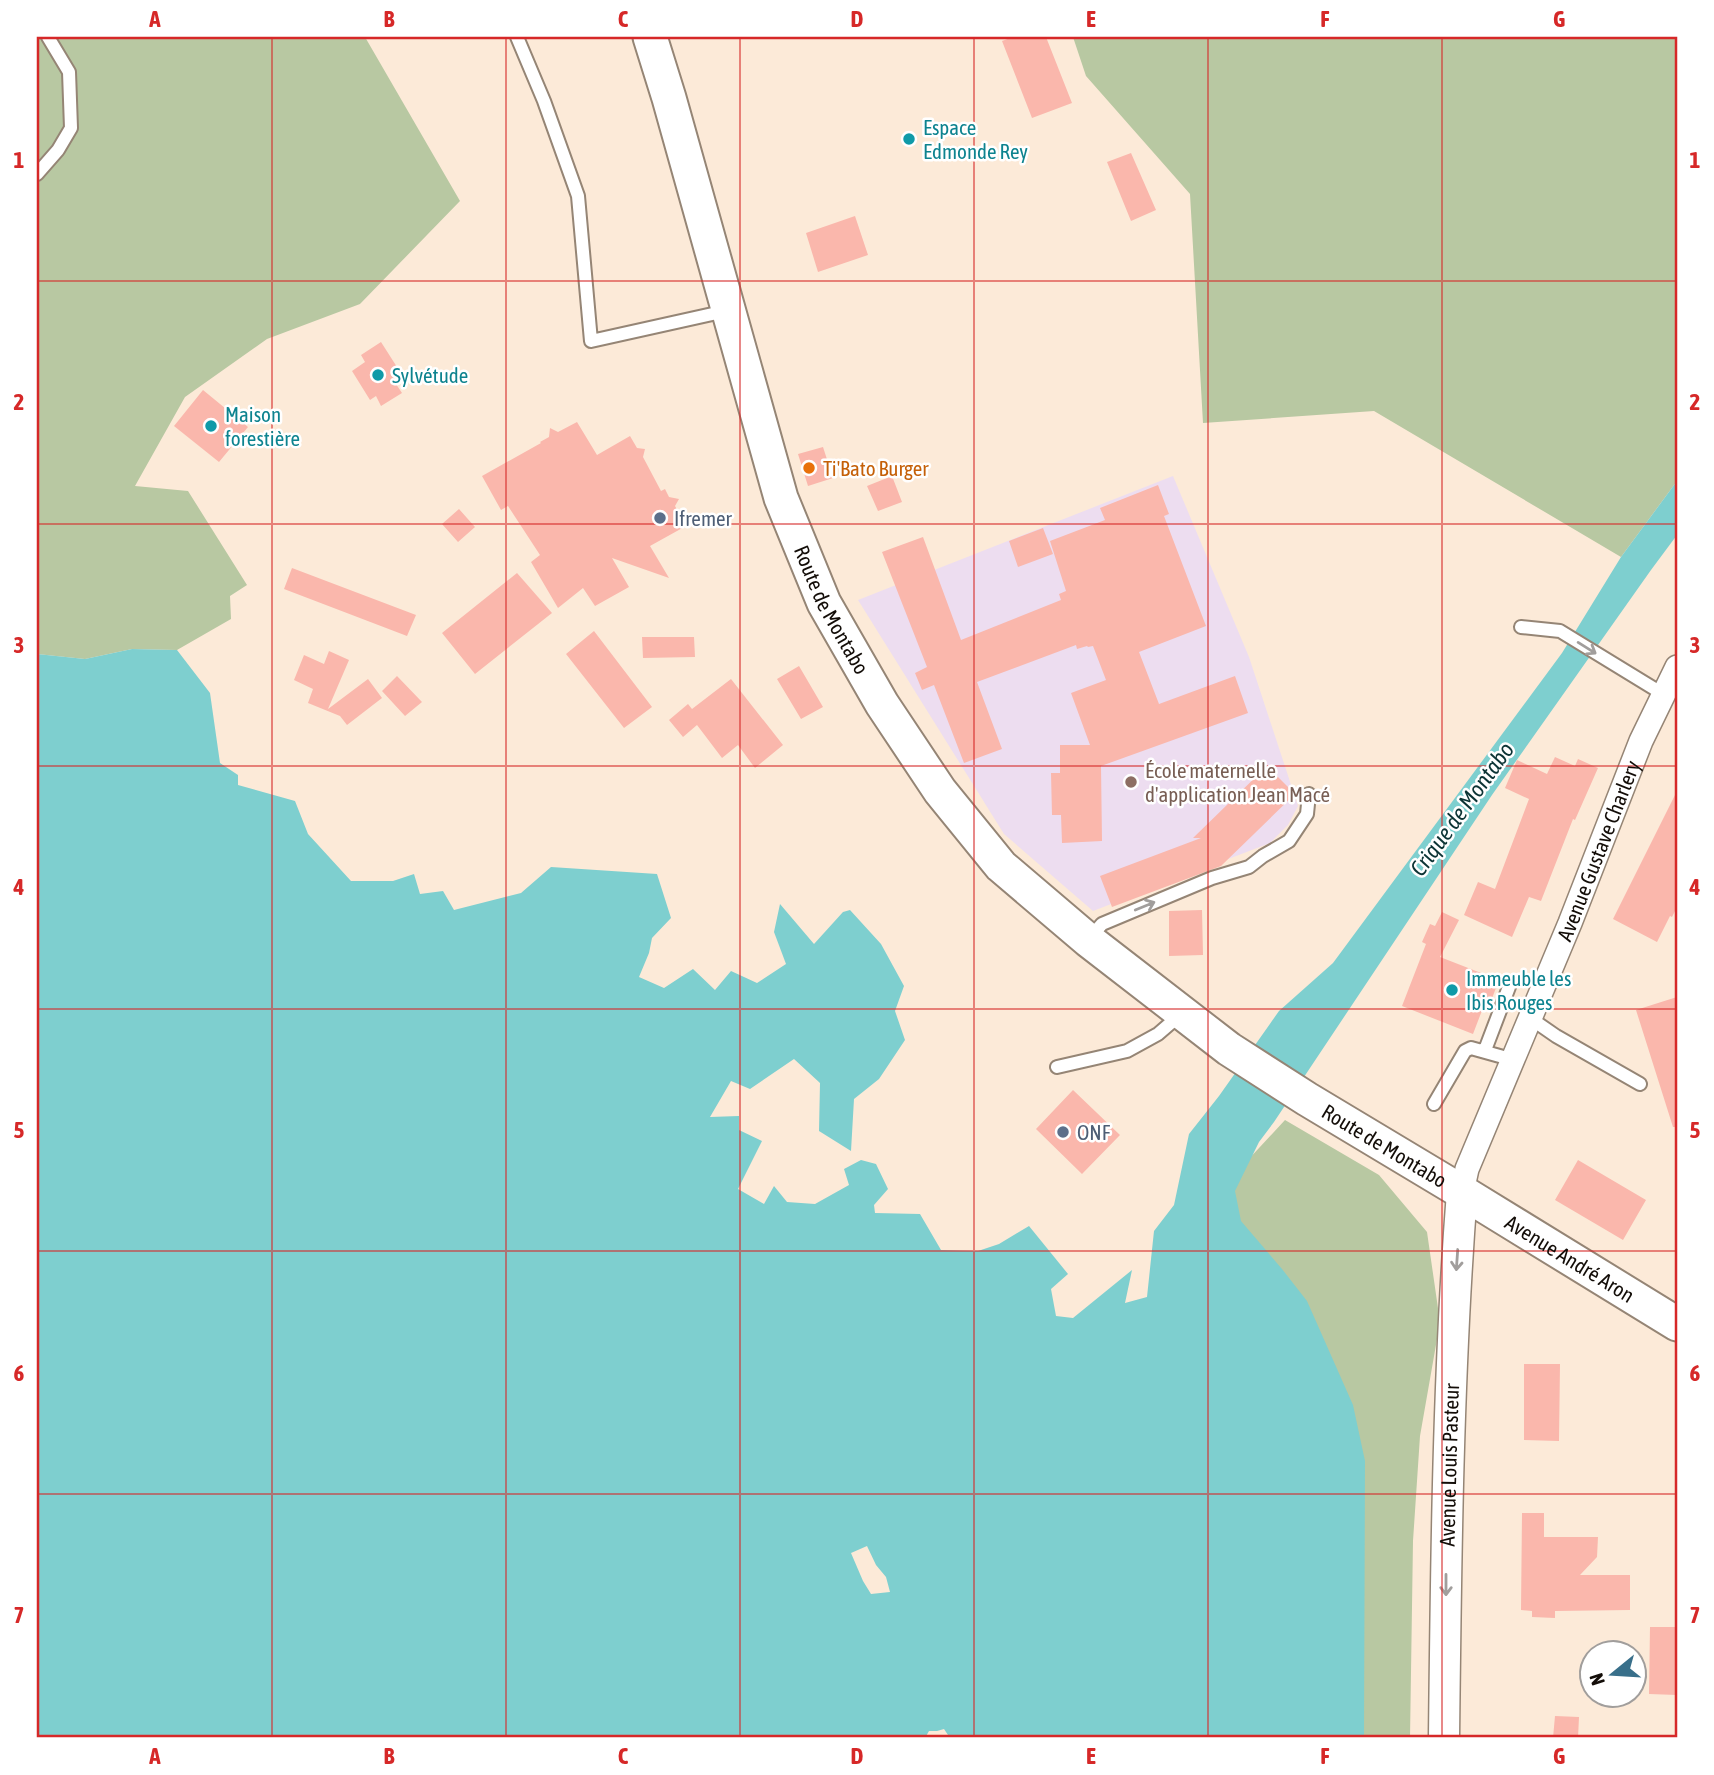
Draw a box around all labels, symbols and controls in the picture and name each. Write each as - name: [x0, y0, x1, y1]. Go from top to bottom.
- text: A: [148, 6, 161, 32]
- text: B: [384, 6, 395, 32]
- text: C: [618, 6, 629, 32]
- text: D: [851, 6, 864, 32]
- text: E: [1086, 6, 1096, 32]
- text: F: [1320, 6, 1330, 32]
- text: G: [1553, 6, 1565, 32]
- place label: Espace Edmonde Rey: [923, 115, 1028, 163]
- marker: Espace Edmonde Rey: [901, 131, 917, 147]
- text: 1: [14, 147, 25, 173]
- text: 1: [1690, 147, 1701, 173]
- place label: Sylvétude: [392, 363, 468, 387]
- marker: Sylvétude: [370, 367, 386, 383]
- text: 2: [14, 389, 24, 415]
- text: 2: [1690, 389, 1700, 415]
- place label: Maison forestière: [225, 402, 300, 450]
- marker: Maison forestière: [203, 418, 219, 434]
- place label: Ti'Bato Burger: [823, 456, 929, 480]
- marker: Ti'Bato Burger: [801, 460, 817, 476]
- place label: Ifremer: [674, 506, 733, 530]
- marker: Ifremer: [652, 510, 668, 526]
- street label: Route de Montabo: [790, 542, 874, 678]
- text: 3: [14, 632, 24, 658]
- text: 3: [1690, 632, 1700, 658]
- one-way arrow: [1577, 640, 1596, 655]
- water label: Crique de Montabo: [1405, 737, 1519, 881]
- street label: Avenue Gustave Charlery: [1552, 756, 1644, 944]
- place label: École maternelle d'application Jean Macé: [1145, 758, 1330, 806]
- marker: École maternelle d'application Jean Macé: [1123, 774, 1139, 790]
- text: 4: [13, 874, 25, 900]
- text: 4: [1689, 874, 1701, 900]
- one-way arrow: [1134, 899, 1155, 912]
- place label: Immeuble les Ibis Rouges: [1466, 966, 1571, 1014]
- marker: Immeuble les Ibis Rouges: [1444, 982, 1460, 998]
- street label: Route de Montabo: [1318, 1099, 1451, 1192]
- text: 5: [14, 1117, 25, 1143]
- text: 5: [1690, 1117, 1701, 1143]
- place label: ONF: [1077, 1120, 1111, 1144]
- marker: ONF: [1055, 1124, 1071, 1140]
- street label: Avenue André Aron: [1501, 1210, 1639, 1307]
- one-way arrow: [1450, 1248, 1463, 1271]
- text: 6: [14, 1360, 25, 1386]
- text: 6: [1690, 1360, 1701, 1386]
- street label: Avenue Louis Pasteur: [1435, 1382, 1463, 1547]
- one-way arrow: [1439, 1573, 1453, 1596]
- text: 7: [14, 1602, 24, 1628]
- text: 7: [1690, 1602, 1700, 1628]
- north arrow: [1578, 1638, 1648, 1708]
- text: N: [1585, 1671, 1609, 1688]
- text: A: [148, 1743, 161, 1769]
- text: B: [384, 1743, 395, 1769]
- text: C: [618, 1743, 629, 1769]
- text: D: [851, 1743, 864, 1769]
- text: E: [1086, 1743, 1096, 1769]
- text: F: [1320, 1743, 1330, 1769]
- text: G: [1553, 1743, 1565, 1769]

